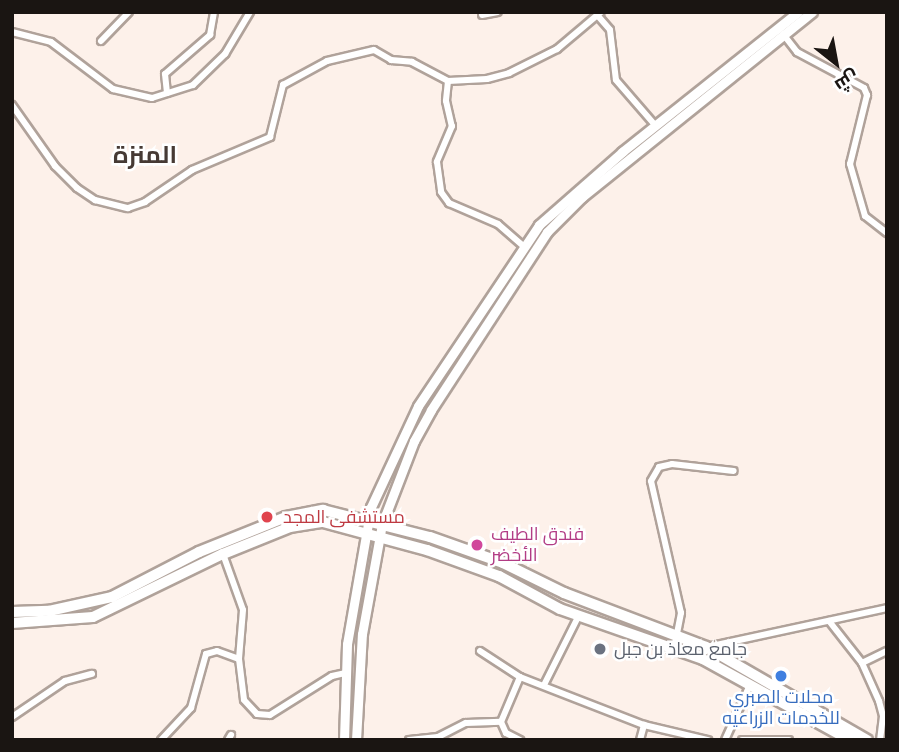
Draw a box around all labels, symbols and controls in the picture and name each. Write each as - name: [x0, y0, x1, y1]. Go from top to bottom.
- north arrow: [801, 28, 871, 98]
- text: ش: [831, 65, 863, 98]
- district label: المنزة: [113, 142, 177, 170]
- place label: مستشفى المجد: [283, 506, 405, 528]
- marker: مستشفى المجد: [257, 507, 277, 527]
- place label: فندق الطيف الأخضر: [491, 524, 584, 566]
- marker: فندق الطيف الأخضر: [469, 537, 485, 553]
- place label: جامع معاذ بن جبل: [614, 638, 747, 660]
- marker: جامع معاذ بن جبل: [592, 641, 608, 657]
- marker: محلات الصبري للخدمات الزراعيه: [773, 668, 789, 684]
- place label: محلات الصبري للخدمات الزراعيه: [722, 687, 840, 730]

